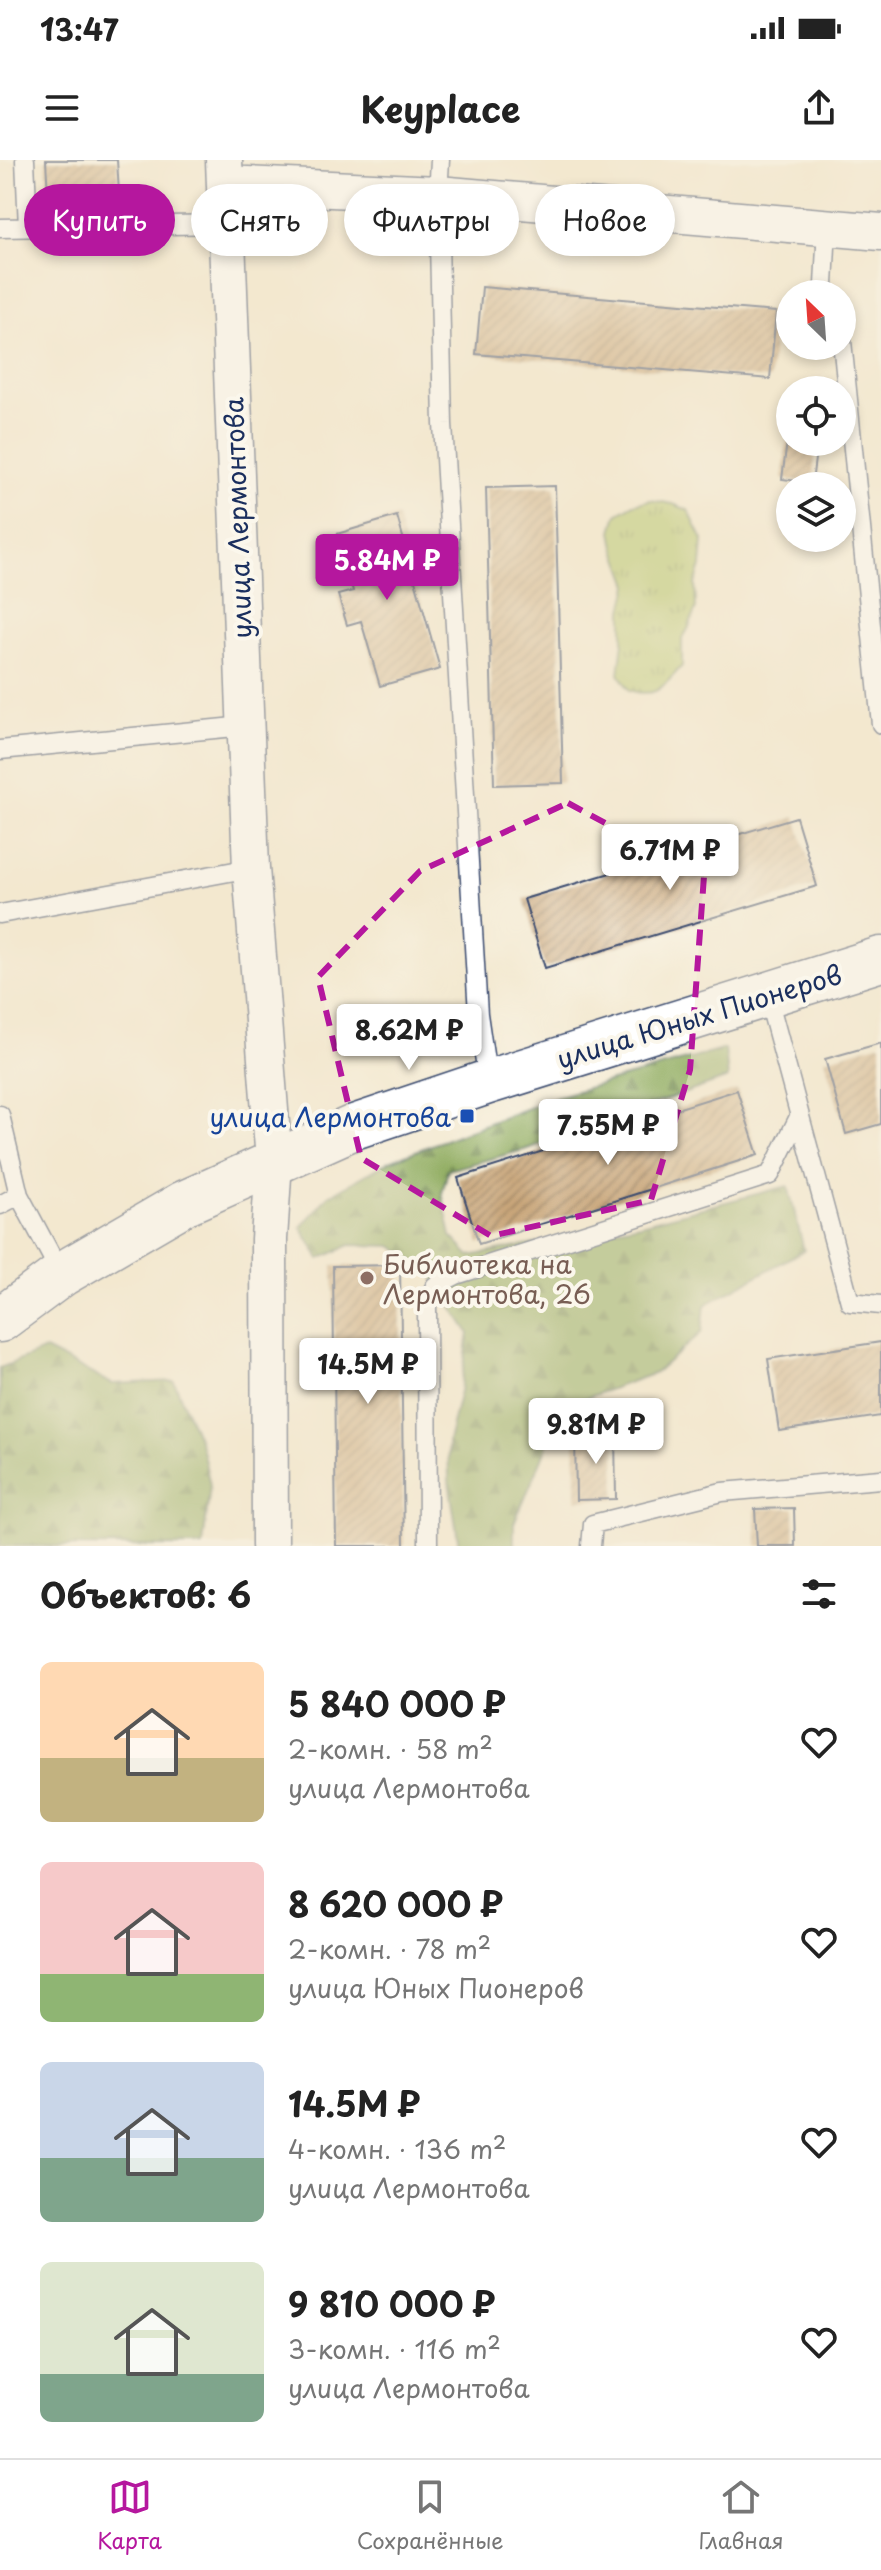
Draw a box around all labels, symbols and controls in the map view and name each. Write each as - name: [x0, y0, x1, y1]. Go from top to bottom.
- text: 13:47: [40, 6, 119, 51]
- text: Keyplace: [360, 81, 521, 135]
- icon: menu: [40, 86, 84, 130]
- icon: share: [797, 86, 841, 130]
- chip: Купить: [24, 184, 175, 256]
- chip: Снять: [191, 184, 328, 256]
- chip: Фильтры: [344, 184, 519, 256]
- chip: Новое: [535, 184, 675, 256]
- north arrow: [776, 280, 856, 360]
- map controls: [776, 280, 856, 552]
- button: locate: [776, 376, 856, 456]
- street label: улица Лермонтова: [213, 396, 261, 639]
- button: layers: [776, 472, 856, 552]
- pin: 5.84M ₽: [313, 534, 461, 602]
- text: 5.84M ₽: [334, 540, 440, 579]
- pin: 6.71M ₽: [596, 824, 744, 892]
- text: 6.71M ₽: [620, 830, 720, 869]
- street label: улица Юных Пионеров: [552, 954, 846, 1078]
- pin: 8.62M ₽: [335, 1004, 483, 1072]
- text: 8.62M ₽: [355, 1010, 463, 1049]
- place label: улица Лермонтова: [209, 1097, 452, 1136]
- pin: 7.55M ₽: [534, 1099, 682, 1167]
- text: 7.55M ₽: [557, 1105, 659, 1144]
- marker: улица Лермонтова: [458, 1107, 476, 1125]
- place label: Библиотека на Лермонтова, 26: [383, 1244, 591, 1313]
- marker: Библиотека на Лермонтова, 26: [358, 1269, 376, 1287]
- pin: 14.5M ₽: [294, 1338, 442, 1406]
- text: 14.5M ₽: [317, 1344, 419, 1383]
- pin: 9.81M ₽: [522, 1398, 670, 1466]
- text: 9.81M ₽: [547, 1404, 645, 1443]
- text: Объектов: 6: [40, 1568, 251, 1620]
- icon: filters: [797, 1572, 841, 1616]
- text: 5 840 000 ₽: [288, 1677, 506, 1729]
- icon: home: [104, 1694, 200, 1790]
- icon: heart: [797, 1720, 841, 1764]
- text: 2-комн. · 58 m²: [288, 1729, 493, 1768]
- text: улица Лермонтова: [288, 1768, 530, 1807]
- text: 8 620 000 ₽: [288, 1877, 503, 1929]
- icon: home: [104, 1894, 200, 1990]
- icon: heart: [797, 1920, 841, 1964]
- text: 2-комн. · 78 m²: [288, 1929, 491, 1968]
- text: улица Юных Пионеров: [288, 1968, 584, 2007]
- text: 14.5M ₽: [288, 2077, 421, 2129]
- icon: home: [104, 2094, 200, 2190]
- icon: heart: [797, 2120, 841, 2164]
- text: 4-комн. · 136 m²: [288, 2129, 506, 2168]
- text: улица Лермонтова: [288, 2168, 530, 2207]
- text: 9 810 000 ₽: [288, 2277, 495, 2329]
- icon: home: [104, 2294, 200, 2390]
- icon: heart: [797, 2320, 841, 2364]
- text: 3-комн. · 116 m²: [288, 2329, 501, 2368]
- text: улица Лермонтова: [288, 2368, 530, 2407]
- tab: Карта: [97, 2475, 162, 2556]
- tab: Сохранённые: [357, 2475, 504, 2556]
- tab: Главная: [698, 2475, 784, 2556]

